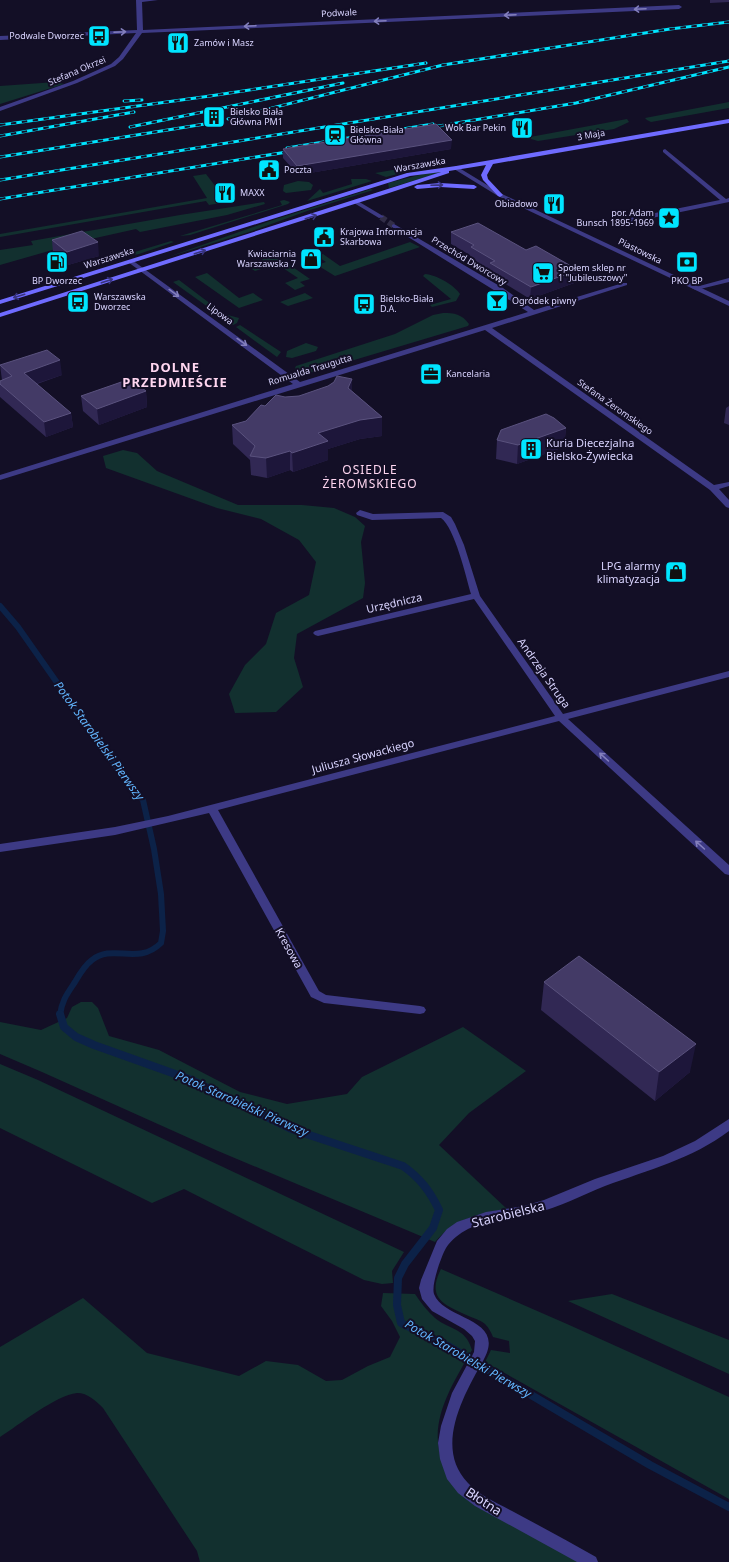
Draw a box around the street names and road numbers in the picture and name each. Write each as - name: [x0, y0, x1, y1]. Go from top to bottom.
- street label: Podwale: [321, 5, 357, 20]
- street label: Stefana Okrzei: [46, 53, 108, 89]
- street label: 3 Maja: [576, 126, 606, 143]
- street label: Warszawska: [393, 154, 447, 175]
- street label: Przechód Dworcowy: [429, 233, 510, 288]
- street label: Piastowska: [616, 234, 664, 267]
- street label: Warszawska: [82, 243, 135, 272]
- street label: Lipowa: [204, 300, 236, 328]
- street label: Romualda Traugutta: [267, 351, 353, 388]
- street label: Stefana Żeromskiego: [575, 376, 656, 438]
- street label: Urzędnicza: [364, 589, 423, 616]
- street label: Andrzeja Struga: [515, 635, 574, 711]
- street label: Juliusza Słowackiego: [309, 735, 416, 777]
- street label: Kresowa: [272, 925, 307, 971]
- street label: Starobielska: [470, 1196, 546, 1232]
- street label: Błotna: [462, 1483, 506, 1519]

